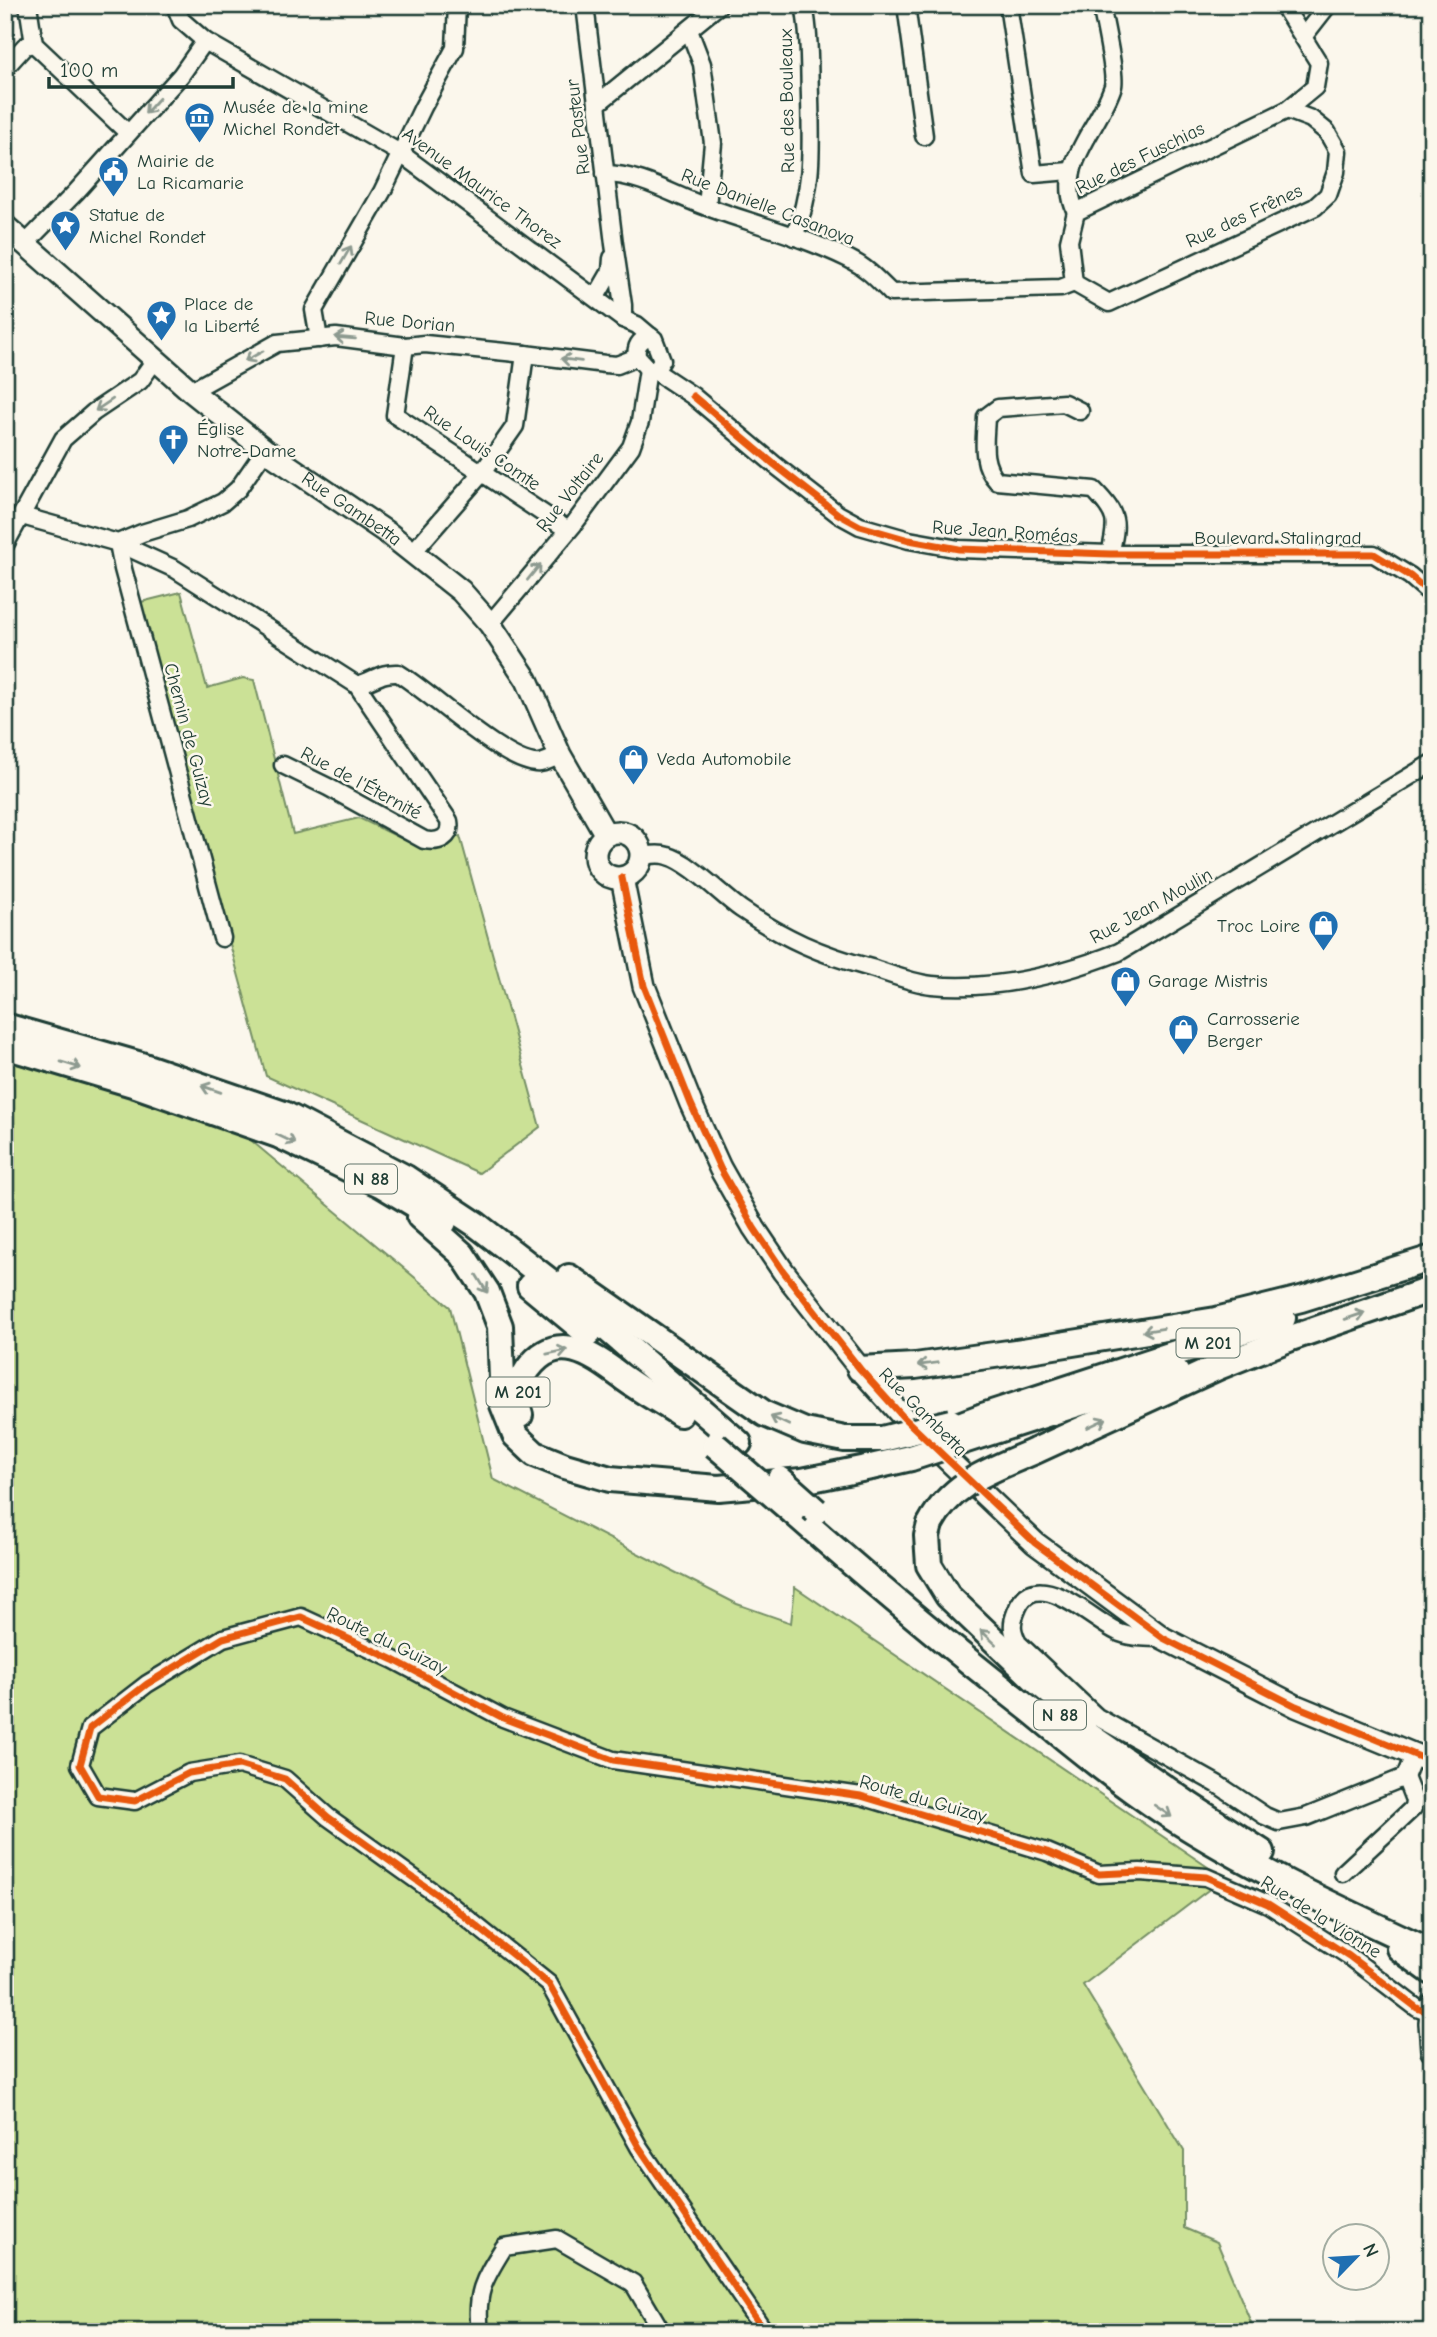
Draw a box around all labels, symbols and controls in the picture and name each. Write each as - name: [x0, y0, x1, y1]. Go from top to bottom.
- street label: Rue des Bouleaux: [775, 28, 799, 173]
- scale bar: [49, 46, 233, 90]
- text: 100 m: [60, 58, 118, 82]
- street label: Rue Pasteur: [561, 78, 595, 176]
- place label: Musée de la mine Michel Rondet: [223, 96, 368, 140]
- one-way arrow: [144, 97, 160, 115]
- museum icon: Musée de la mine Michel Rondet: [183, 101, 217, 145]
- street label: Rue des Fuschias: [1072, 117, 1208, 199]
- street label: Avenue Maurice Thorez: [398, 123, 566, 253]
- place label: Mairie de La Ricamarie: [137, 150, 244, 194]
- public building icon: Mairie de La Ricamarie: [97, 155, 131, 199]
- street label: Rue Danielle Casanova: [678, 164, 858, 250]
- street label: Rue des Frênes: [1182, 179, 1306, 253]
- place label: Statue de Michel Rondet: [89, 204, 206, 248]
- place icon: Statue de Michel Rondet: [49, 209, 83, 253]
- one-way arrow: [339, 245, 353, 265]
- place label: Place de la Liberté: [184, 293, 260, 337]
- place icon: Place de la Liberté: [144, 298, 178, 342]
- street label: Rue Dorian: [364, 307, 456, 337]
- one-way arrow: [334, 331, 356, 344]
- one-way arrow: [245, 349, 265, 363]
- one-way arrow: [560, 353, 582, 366]
- one-way arrow: [95, 398, 115, 412]
- street label: Rue Louis Comte: [419, 401, 545, 495]
- place label: Église Notre-Dame: [197, 418, 296, 462]
- church icon: Église Notre-Dame: [157, 423, 191, 467]
- street label: Rue Voltaire: [532, 447, 608, 537]
- street label: Rue Gambetta: [298, 467, 406, 551]
- street label: Rue Jean Roméas: [931, 516, 1079, 548]
- street label: Boulevard Stalingrad: [1194, 527, 1362, 549]
- one-way arrow: [526, 563, 542, 581]
- street label: Chemin de Guizay: [159, 661, 219, 810]
- street label: Rue de l'Éternité: [297, 742, 425, 824]
- shop icon: Veda Automobile: [617, 742, 651, 786]
- place label: Veda Automobile: [657, 748, 791, 770]
- street label: Rue Jean Moulin: [1086, 863, 1216, 949]
- shop icon: Troc Loire: [1306, 909, 1340, 953]
- place label: Troc Loire: [1217, 915, 1300, 937]
- shop icon: Garage Mistris: [1108, 964, 1142, 1008]
- place label: Garage Mistris: [1148, 970, 1268, 992]
- place label: Carrosserie Berger: [1207, 1008, 1300, 1052]
- shop icon: Carrosserie Berger: [1167, 1013, 1201, 1057]
- one-way arrow: [59, 1060, 81, 1073]
- one-way arrow: [200, 1082, 222, 1094]
- one-way arrow: [275, 1132, 296, 1146]
- road number: N 88: [345, 1164, 397, 1194]
- one-way arrow: [474, 1274, 489, 1293]
- one-way arrow: [1344, 1309, 1366, 1321]
- one-way arrow: [1142, 1324, 1165, 1337]
- road number: M 201: [1176, 1328, 1240, 1358]
- one-way arrow: [546, 1344, 568, 1357]
- one-way arrow: [917, 1358, 940, 1371]
- street label: Rue Gambetta: [874, 1363, 972, 1461]
- road number: M 201: [486, 1378, 550, 1406]
- one-way arrow: [770, 1414, 791, 1427]
- one-way arrow: [1086, 1416, 1107, 1429]
- street label: Route du Guizay: [323, 1602, 451, 1680]
- one-way arrow: [980, 1628, 997, 1645]
- road number: N 88: [1034, 1700, 1086, 1730]
- street label: Route du Guizay: [857, 1770, 990, 1828]
- one-way arrow: [1153, 1804, 1172, 1818]
- street label: Rue de la Vionne: [1257, 1871, 1385, 1963]
- north arrow: [1322, 2222, 1392, 2292]
- text: N: [1358, 2240, 1383, 2261]

